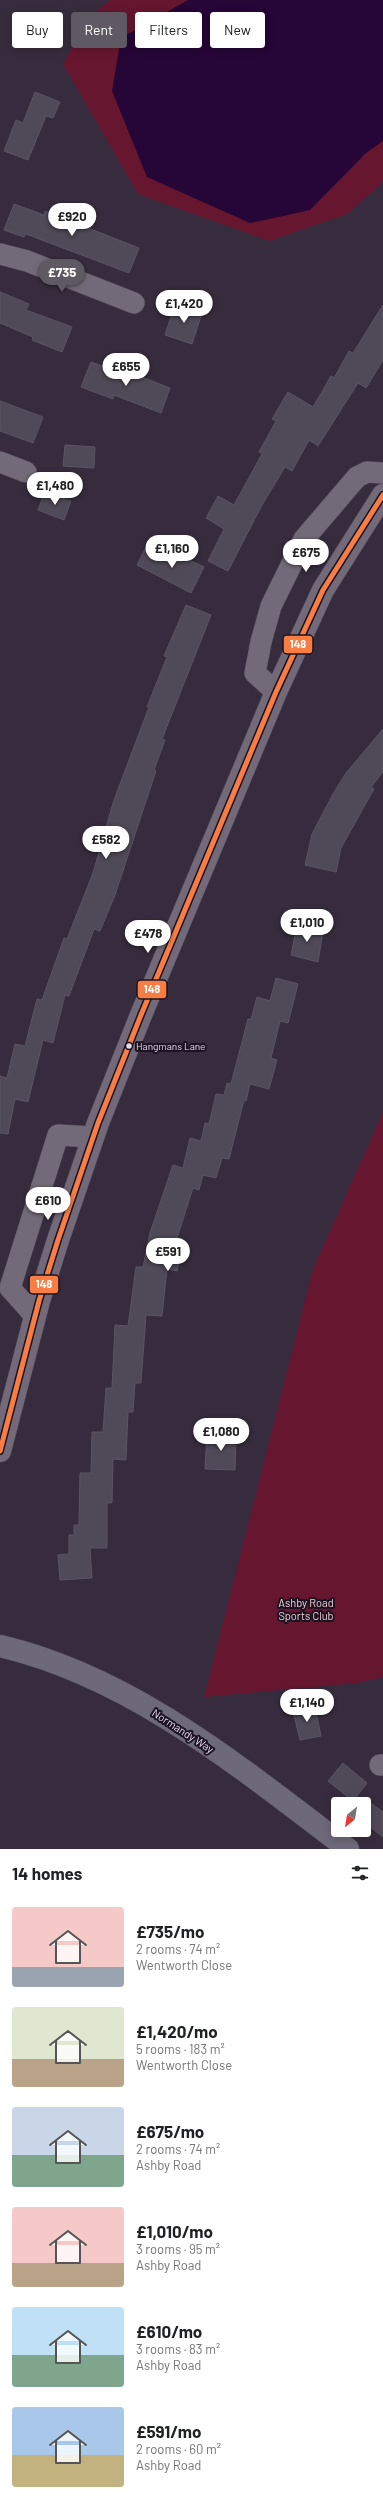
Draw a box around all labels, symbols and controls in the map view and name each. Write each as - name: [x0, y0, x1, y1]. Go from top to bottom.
- chip: Buy: [12, 12, 63, 48]
- chip: Rent: [71, 12, 127, 48]
- chip: Filters: [135, 12, 202, 48]
- chip: New: [210, 12, 265, 48]
- pin: £920: [48, 203, 96, 237]
- text: £920: [57, 208, 87, 224]
- pin: £735: [38, 259, 86, 293]
- text: £735: [48, 264, 76, 280]
- pin: £1,420: [151, 290, 217, 324]
- text: £1,420: [165, 295, 203, 311]
- pin: £655: [102, 353, 150, 387]
- text: £655: [112, 358, 140, 374]
- pin: £1,480: [22, 472, 88, 506]
- text: £1,480: [36, 477, 74, 493]
- pin: £1,160: [139, 535, 205, 569]
- pin: £675: [282, 539, 330, 573]
- text: £1,160: [154, 540, 190, 556]
- text: £675: [292, 544, 320, 560]
- line badge: 148: [283, 635, 313, 654]
- text: 148: [290, 637, 306, 650]
- pin: £582: [82, 826, 130, 860]
- text: £582: [91, 831, 121, 847]
- pin: £1,010: [274, 909, 340, 943]
- text: £1,010: [290, 914, 324, 930]
- pin: £478: [124, 920, 172, 954]
- text: £478: [134, 925, 162, 941]
- line badge: 148: [137, 980, 167, 999]
- text: 148: [144, 982, 160, 995]
- place label: Hangmans Lane: [136, 1040, 205, 1052]
- marker: Hangmans Lane: [124, 1041, 134, 1051]
- pin: £610: [24, 1187, 72, 1221]
- text: £610: [35, 1192, 61, 1208]
- pin: £591: [144, 1238, 192, 1272]
- text: £591: [155, 1243, 181, 1259]
- line badge: 148: [29, 1275, 59, 1294]
- text: 148: [36, 1277, 52, 1290]
- pin: £1,080: [188, 1418, 254, 1452]
- text: £1,080: [202, 1423, 240, 1439]
- park label: Ashby Road Sports Club: [278, 1596, 334, 1622]
- pin: £1,140: [274, 1689, 340, 1723]
- text: £1,140: [289, 1694, 325, 1710]
- street label: Normandy Way: [150, 1706, 217, 1755]
- north arrow: [331, 1797, 371, 1837]
- map controls: [331, 1797, 371, 1837]
- icon: filters: [349, 1862, 371, 1884]
- text: 14 homes: [12, 1863, 82, 1883]
- text: £735/mo: [136, 1921, 204, 1941]
- icon: home: [44, 1923, 92, 1971]
- text: 2 rooms · 74 m²: [136, 1941, 220, 1957]
- text: Wentworth Close: [136, 1957, 232, 1973]
- text: £1,420/mo: [136, 2021, 218, 2041]
- icon: home: [44, 2023, 92, 2071]
- text: 5 rooms · 183 m²: [136, 2041, 225, 2057]
- text: Wentworth Close: [136, 2057, 232, 2073]
- text: £675/mo: [136, 2121, 204, 2141]
- icon: home: [44, 2123, 92, 2171]
- text: 2 rooms · 74 m²: [136, 2141, 220, 2157]
- text: Ashby Road: [136, 2157, 201, 2173]
- text: £1,010/mo: [136, 2221, 213, 2241]
- icon: home: [44, 2223, 92, 2271]
- text: 3 rooms · 95 m²: [136, 2241, 220, 2257]
- text: Ashby Road: [136, 2257, 201, 2273]
- text: £610/mo: [136, 2321, 202, 2341]
- icon: home: [44, 2323, 92, 2371]
- text: 3 rooms · 83 m²: [136, 2341, 220, 2357]
- text: Ashby Road: [136, 2357, 201, 2373]
- text: £591/mo: [136, 2421, 201, 2441]
- icon: home: [44, 2423, 92, 2471]
- text: 2 rooms · 60 m²: [136, 2441, 221, 2457]
- text: Ashby Road: [136, 2457, 201, 2473]

